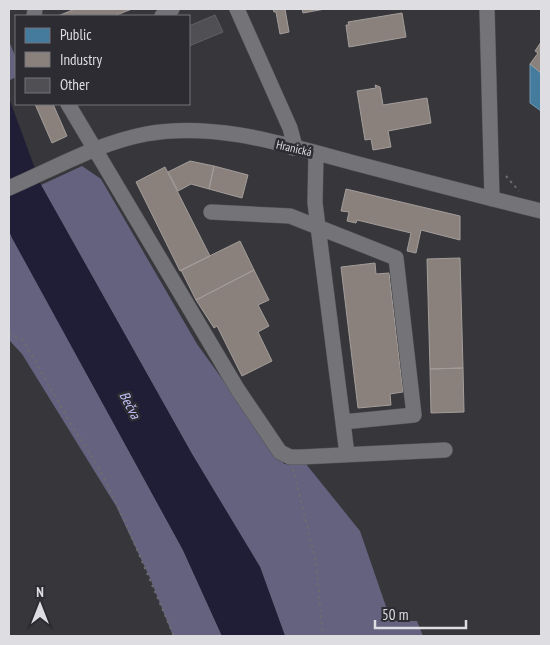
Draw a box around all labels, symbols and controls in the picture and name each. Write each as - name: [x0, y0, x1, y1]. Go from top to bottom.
- legend: [15, 15, 190, 105]
- text: Public: [60, 25, 92, 44]
- text: Industry: [60, 50, 102, 69]
- text: Other: [60, 75, 90, 94]
- street label: Hranická: [275, 137, 313, 159]
- water label: Bečva: [115, 388, 145, 423]
- north arrow: [15, 580, 65, 630]
- text: N: [36, 583, 44, 601]
- scale bar: [375, 598, 466, 630]
- text: 50 m: [382, 605, 408, 624]

